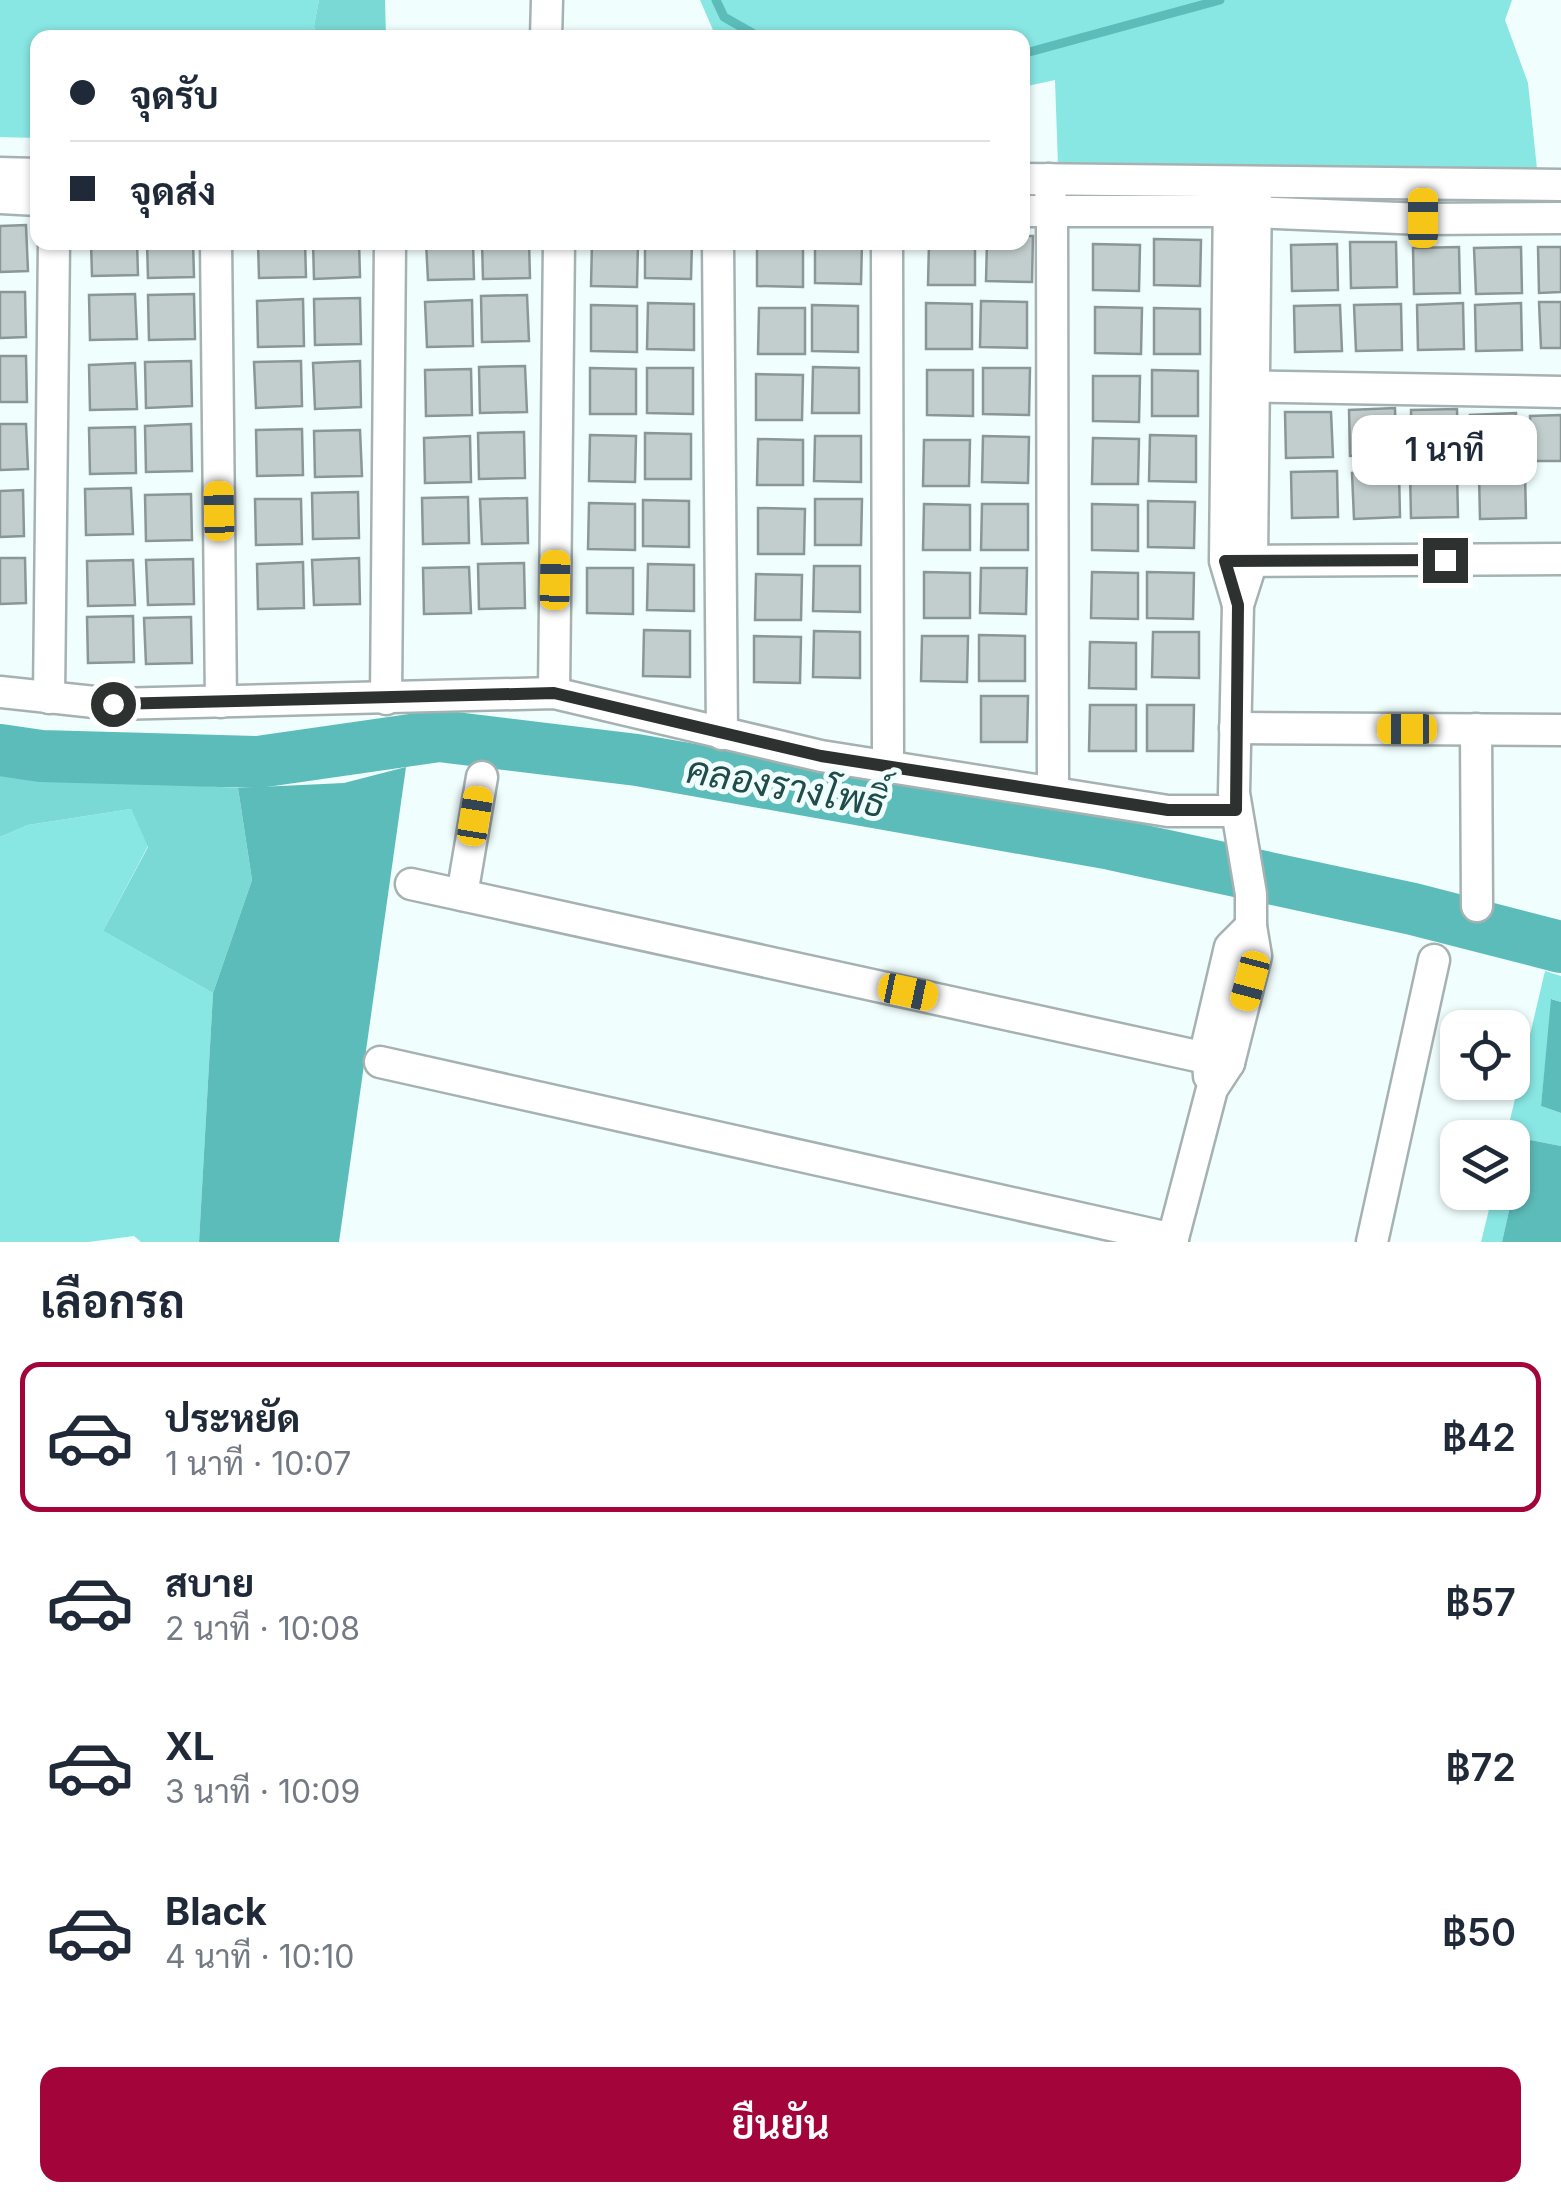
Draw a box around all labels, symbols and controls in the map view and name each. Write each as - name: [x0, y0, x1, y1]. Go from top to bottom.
- text: จุดรับ: [130, 72, 219, 118]
- text: จุดส่ง: [130, 168, 216, 214]
- car: [1408, 188, 1438, 248]
- callout: 1 นาที: [1352, 415, 1538, 485]
- text: 1 นาที: [1405, 430, 1484, 469]
- car: [203, 481, 235, 541]
- route end: [1423, 538, 1468, 583]
- car: [539, 550, 571, 610]
- route start: [91, 682, 136, 727]
- car: [1377, 714, 1437, 744]
- water label: คลองรางโพธิ์: [683, 735, 898, 827]
- car: [455, 784, 495, 848]
- car: [1228, 948, 1272, 1014]
- car: [876, 971, 940, 1013]
- map controls: [1440, 1010, 1530, 1210]
- button: locate: [1440, 1010, 1530, 1100]
- button: layers: [1440, 1120, 1530, 1210]
- text: เลือกรถ: [40, 1274, 185, 1329]
- icon: car: [45, 1392, 135, 1482]
- text: ประหยัด: [165, 1395, 300, 1441]
- text: ฿42: [1442, 1414, 1516, 1460]
- text: 1 นาที · 10:07: [165, 1444, 351, 1483]
- icon: car: [45, 1557, 135, 1647]
- text: สบาย: [165, 1560, 254, 1606]
- text: ฿57: [1445, 1579, 1516, 1625]
- text: 2 นาที · 10:08: [165, 1609, 360, 1648]
- icon: car: [45, 1722, 135, 1812]
- text: XL: [165, 1723, 215, 1769]
- text: ฿72: [1445, 1744, 1516, 1790]
- text: 3 นาที · 10:09: [165, 1772, 360, 1811]
- icon: car: [45, 1887, 135, 1977]
- text: Black: [165, 1888, 267, 1934]
- text: ฿50: [1442, 1909, 1516, 1955]
- text: 4 นาที · 10:10: [165, 1937, 354, 1976]
- button: ยืนยัน: [40, 2067, 1521, 2182]

